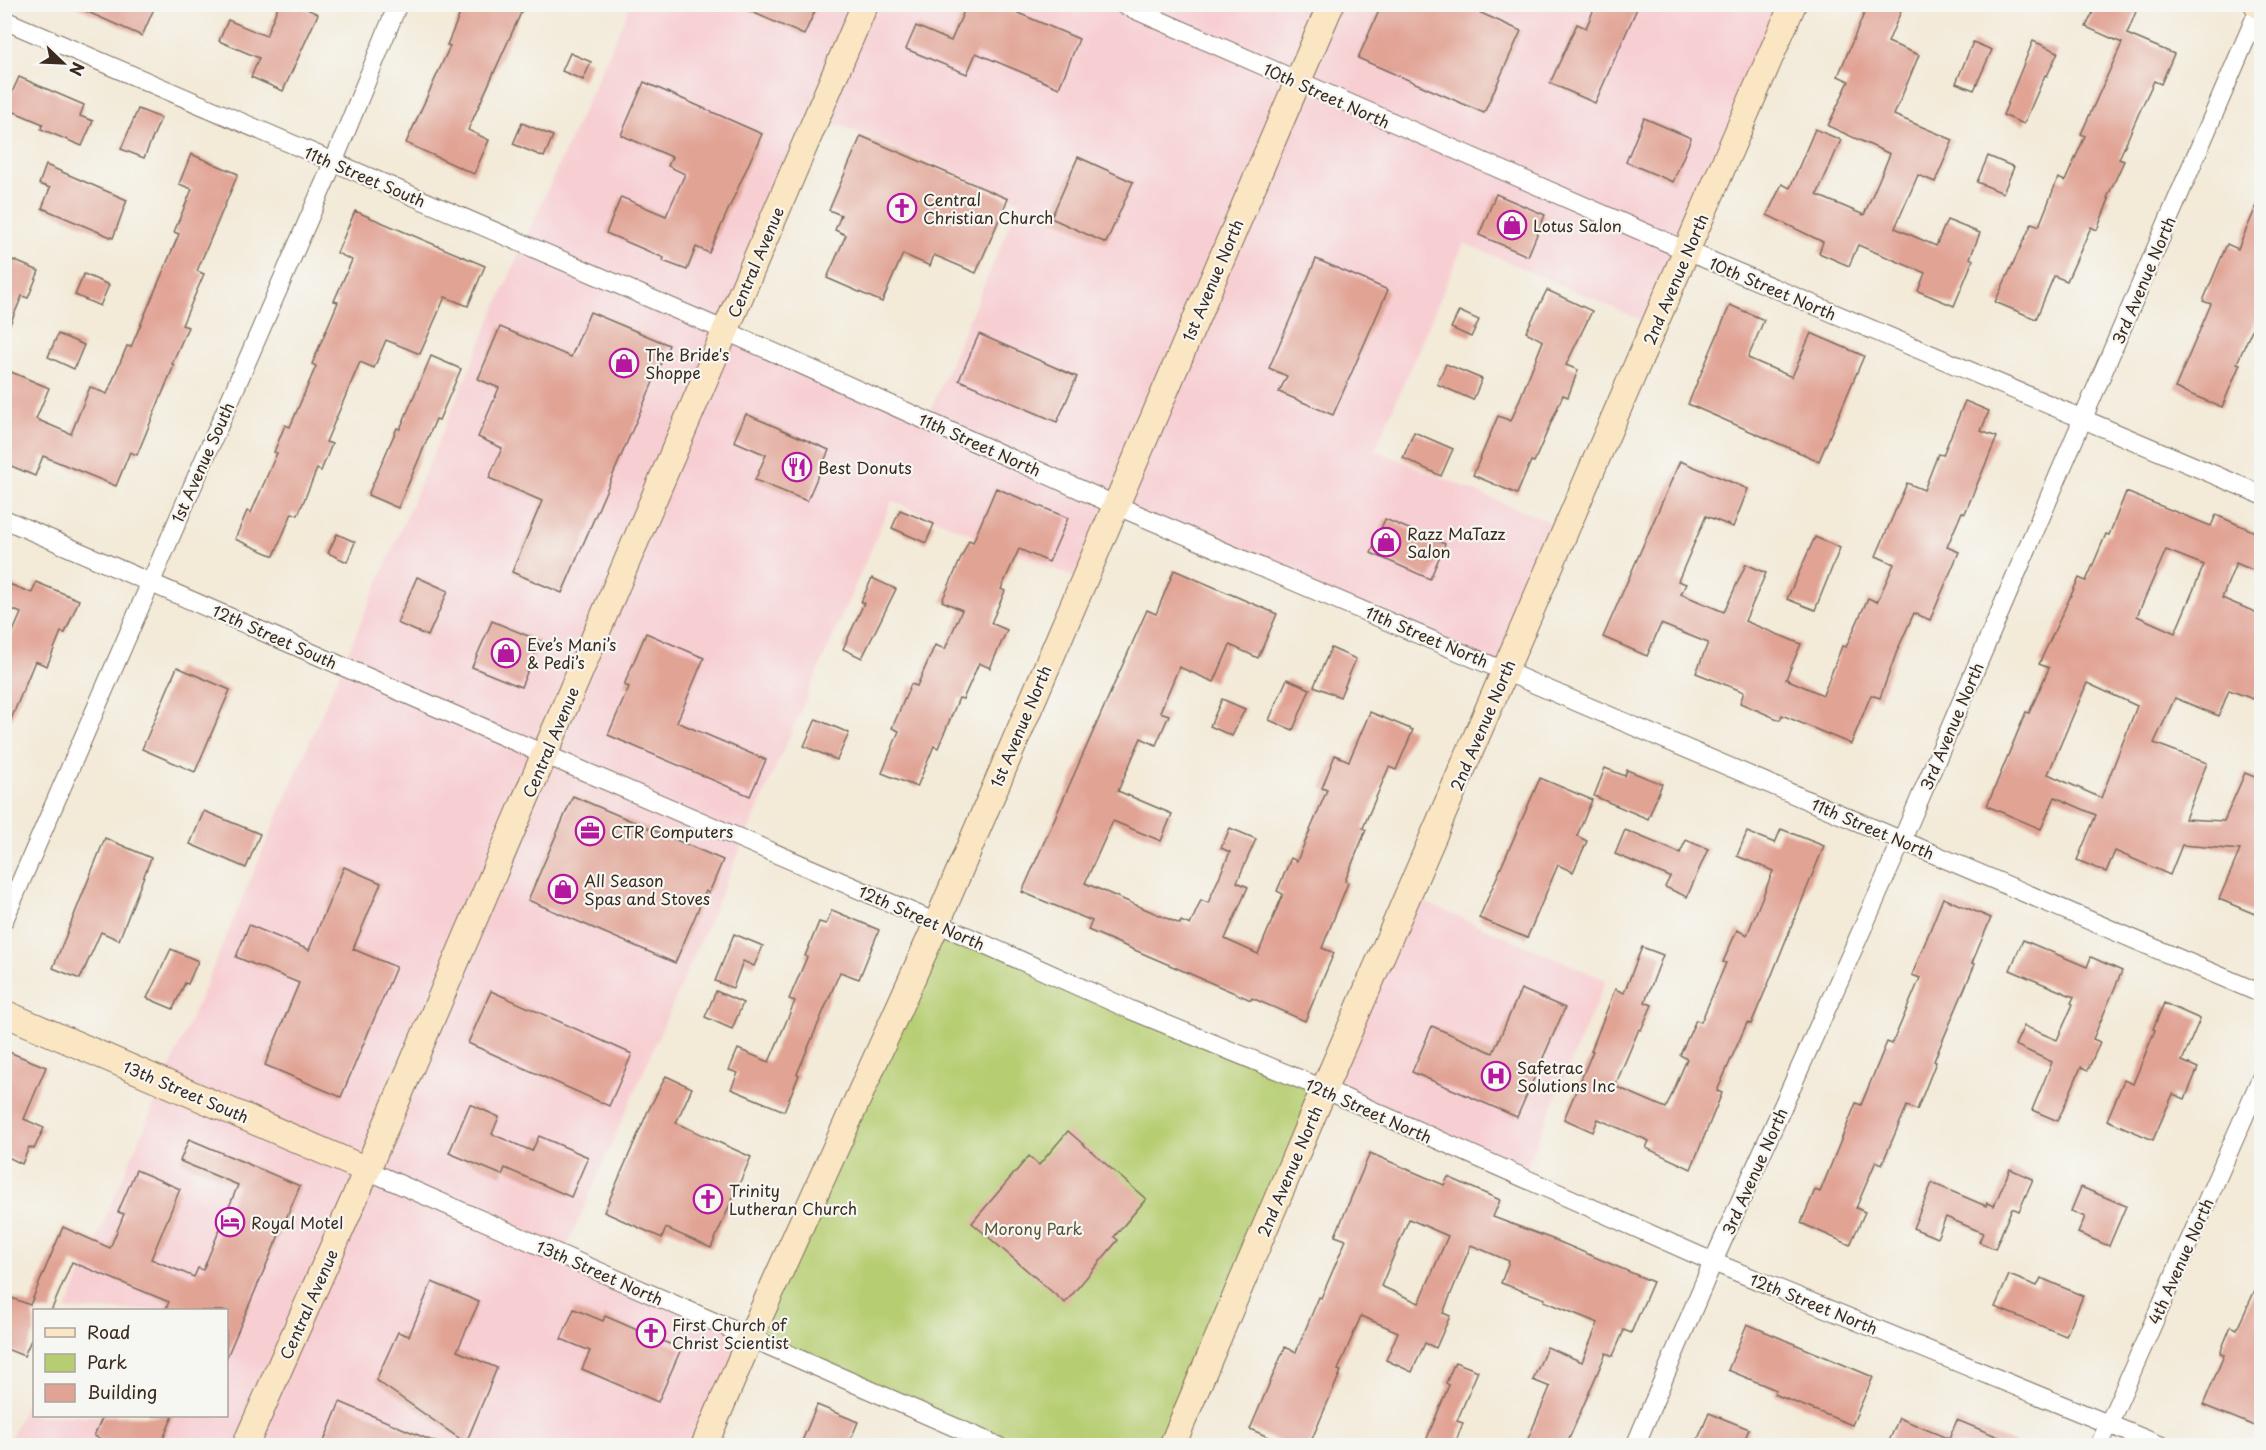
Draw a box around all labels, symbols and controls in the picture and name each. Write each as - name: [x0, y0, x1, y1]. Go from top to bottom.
- north arrow: [33, 33, 93, 93]
- street label: 10th Street North: [1260, 56, 1394, 134]
- text: N: [64, 59, 91, 80]
- street label: 11th Street South: [301, 140, 429, 212]
- place label: Central Christian Church: [923, 187, 1053, 229]
- church icon: Central Christian Church: [886, 192, 918, 224]
- street label: Central Avenue: [721, 203, 789, 321]
- shop icon: Lotus Salon: [1496, 209, 1528, 241]
- street label: 2nd Avenue North: [1637, 210, 1713, 348]
- place label: Lotus Salon: [1533, 213, 1622, 237]
- street label: 3rd Avenue North: [2105, 213, 2181, 347]
- street label: 1st Avenue North: [1176, 215, 1248, 345]
- street label: 10th Street North: [1706, 250, 1840, 326]
- place label: The Bride's Shoppe: [645, 342, 729, 384]
- shop icon: The Bride's Shoppe: [608, 347, 640, 379]
- street label: 1st Avenue South: [165, 398, 239, 526]
- street label: 11th Street North: [915, 406, 1045, 482]
- restaurant icon: Best Donuts: [781, 451, 813, 483]
- place label: Best Donuts: [818, 455, 912, 479]
- place label: Razz MaTazz Salon: [1407, 521, 1506, 563]
- shop icon: Razz MaTazz Salon: [1370, 526, 1402, 558]
- street label: 12th Street South: [209, 598, 341, 674]
- street label: 11th Street North: [1362, 599, 1492, 673]
- place label: Eve’s Mani’s & Pedi’s: [527, 632, 616, 674]
- shop icon: Eve’s Mani’s & Pedi’s: [490, 637, 522, 669]
- street label: 2nd Avenue North: [1444, 656, 1520, 794]
- street label: 3rd Avenue North: [1913, 659, 1989, 793]
- street label: 1st Avenue North: [984, 661, 1056, 791]
- street label: Central Avenue: [516, 683, 584, 801]
- street label: 11th Street North: [1808, 791, 1938, 865]
- office icon: CTR Computers: [574, 815, 606, 847]
- place label: CTR Computers: [611, 819, 733, 843]
- place label: All Season Spas and Stoves: [584, 868, 710, 910]
- shop icon: All Season Spas and Stoves: [547, 873, 579, 905]
- street label: 12th Street North: [855, 878, 989, 956]
- street label: 13th Street South: [119, 1054, 253, 1128]
- place label: Safetrac Solutions Inc: [1517, 1055, 1615, 1097]
- hospital icon: Safetrac Solutions Inc: [1480, 1060, 1512, 1092]
- street label: 12th Street North: [1302, 1071, 1436, 1149]
- street label: 2nd Avenue North: [1251, 1102, 1327, 1240]
- street label: 3rd Avenue North: [1715, 1104, 1793, 1238]
- place label: Trinity Lutheran Church: [729, 1178, 857, 1220]
- church icon: Trinity Lutheran Church: [692, 1183, 724, 1215]
- street label: 4th Avenue North: [2141, 1194, 2219, 1328]
- hotel icon: Royal Motel: [214, 1206, 246, 1238]
- place label: Royal Motel: [251, 1210, 343, 1234]
- park label: Morony Park: [984, 1216, 1083, 1240]
- street label: 13th Street North: [533, 1233, 667, 1311]
- street label: Central Avenue: [273, 1245, 343, 1363]
- street label: 12th Street North: [1746, 1266, 1882, 1340]
- legend: [33, 1309, 228, 1417]
- place label: First Church of Christ Scientist: [672, 1312, 789, 1354]
- church icon: First Church of Christ Scientist: [635, 1317, 667, 1349]
- text: Road: [87, 1318, 131, 1345]
- text: Park: [87, 1348, 127, 1375]
- text: Building: [87, 1378, 157, 1405]

